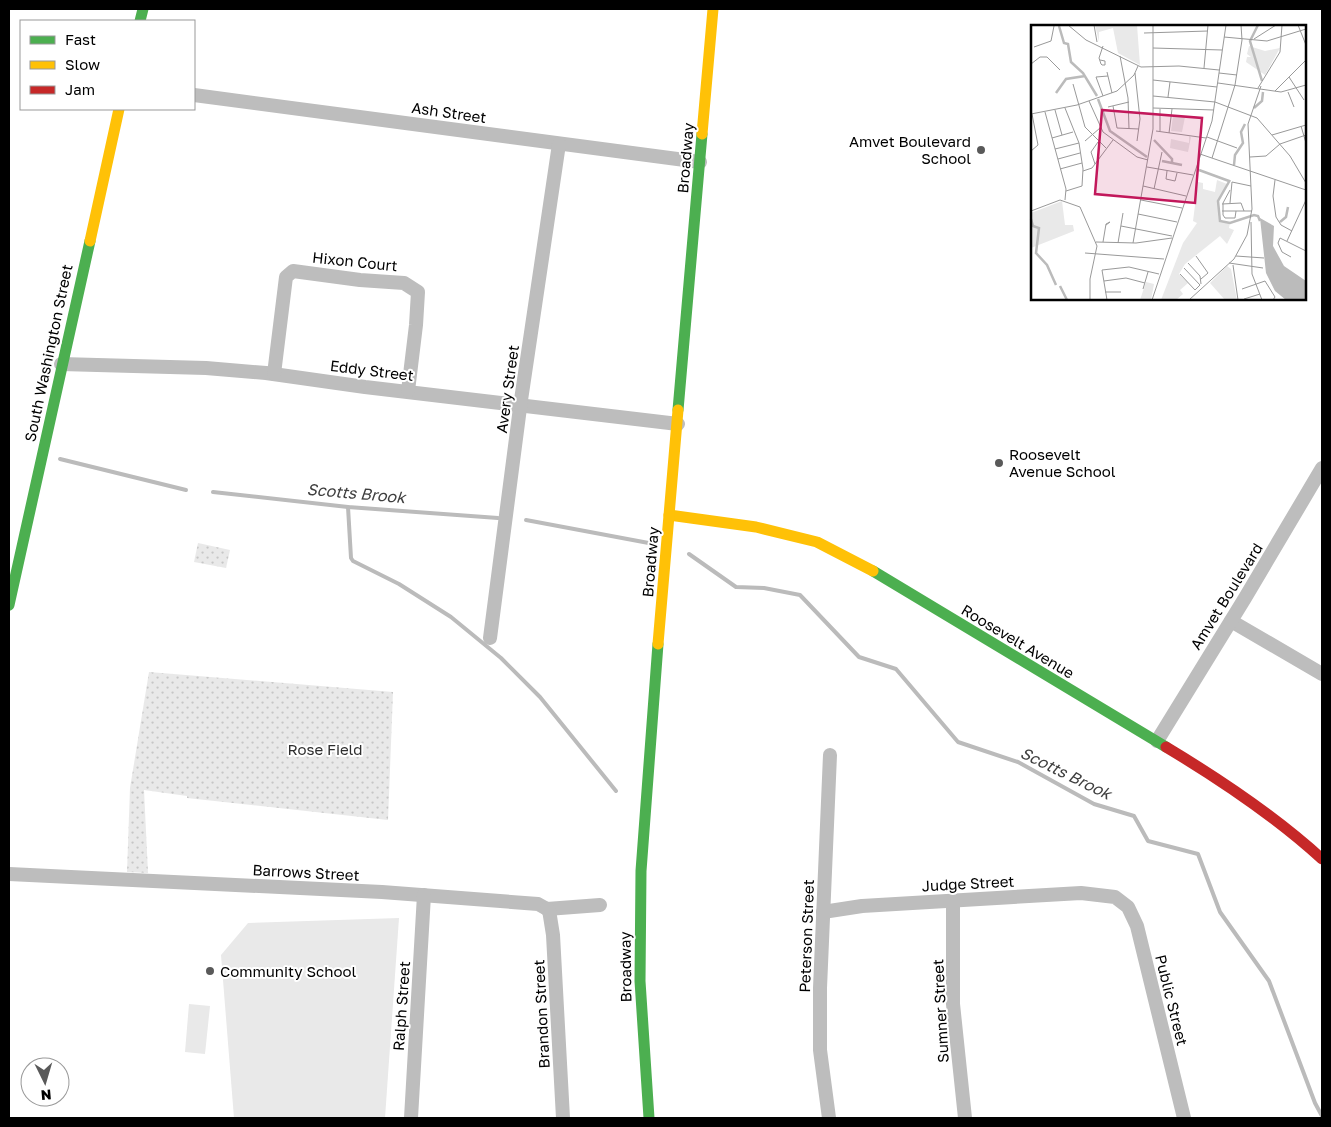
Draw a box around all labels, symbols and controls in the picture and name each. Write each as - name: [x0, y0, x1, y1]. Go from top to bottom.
- legend: [20, 20, 195, 110]
- inset map: [1031, 25, 1306, 300]
- text: Fast: [65, 30, 96, 48]
- text: Slow: [65, 55, 100, 73]
- text: Jam: [65, 80, 95, 98]
- street label: Ash Street: [410, 98, 488, 126]
- street label: Broadway: [673, 121, 697, 194]
- place label: Amvet Boulevard School: [849, 132, 971, 167]
- marker: Amvet Boulevard School: [975, 144, 987, 156]
- street label: Hixon Court: [311, 248, 399, 274]
- street label: South Washington Street: [20, 263, 76, 443]
- street label: Avery Street: [492, 344, 522, 434]
- street label: Eddy Street: [329, 356, 415, 384]
- place label: Roosevelt Avenue School: [1009, 445, 1116, 480]
- marker: Roosevelt Avenue School: [993, 457, 1005, 469]
- water label: Scotts Brook: [306, 479, 408, 507]
- street label: Broadway: [638, 525, 662, 598]
- street label: Amvet Boulevard: [1186, 539, 1266, 653]
- street label: Roosevelt Avenue: [958, 600, 1078, 682]
- park label: Rose Field: [288, 740, 362, 758]
- water label: Scotts Brook: [1017, 742, 1117, 804]
- street label: Barrows Street: [252, 860, 360, 884]
- street label: Judge Street: [921, 872, 1015, 894]
- street label: Peterson Street: [795, 879, 817, 993]
- street label: Broadway: [615, 931, 635, 1003]
- street label: Public Street: [1152, 953, 1192, 1047]
- street label: Brandon Street: [529, 959, 553, 1069]
- street label: Sumner Street: [928, 959, 952, 1063]
- street label: Ralph Street: [389, 961, 413, 1051]
- place label: Community School: [220, 962, 357, 980]
- marker: Community School: [204, 965, 216, 977]
- north arrow: [20, 1057, 70, 1107]
- text: N: [40, 1087, 52, 1104]

